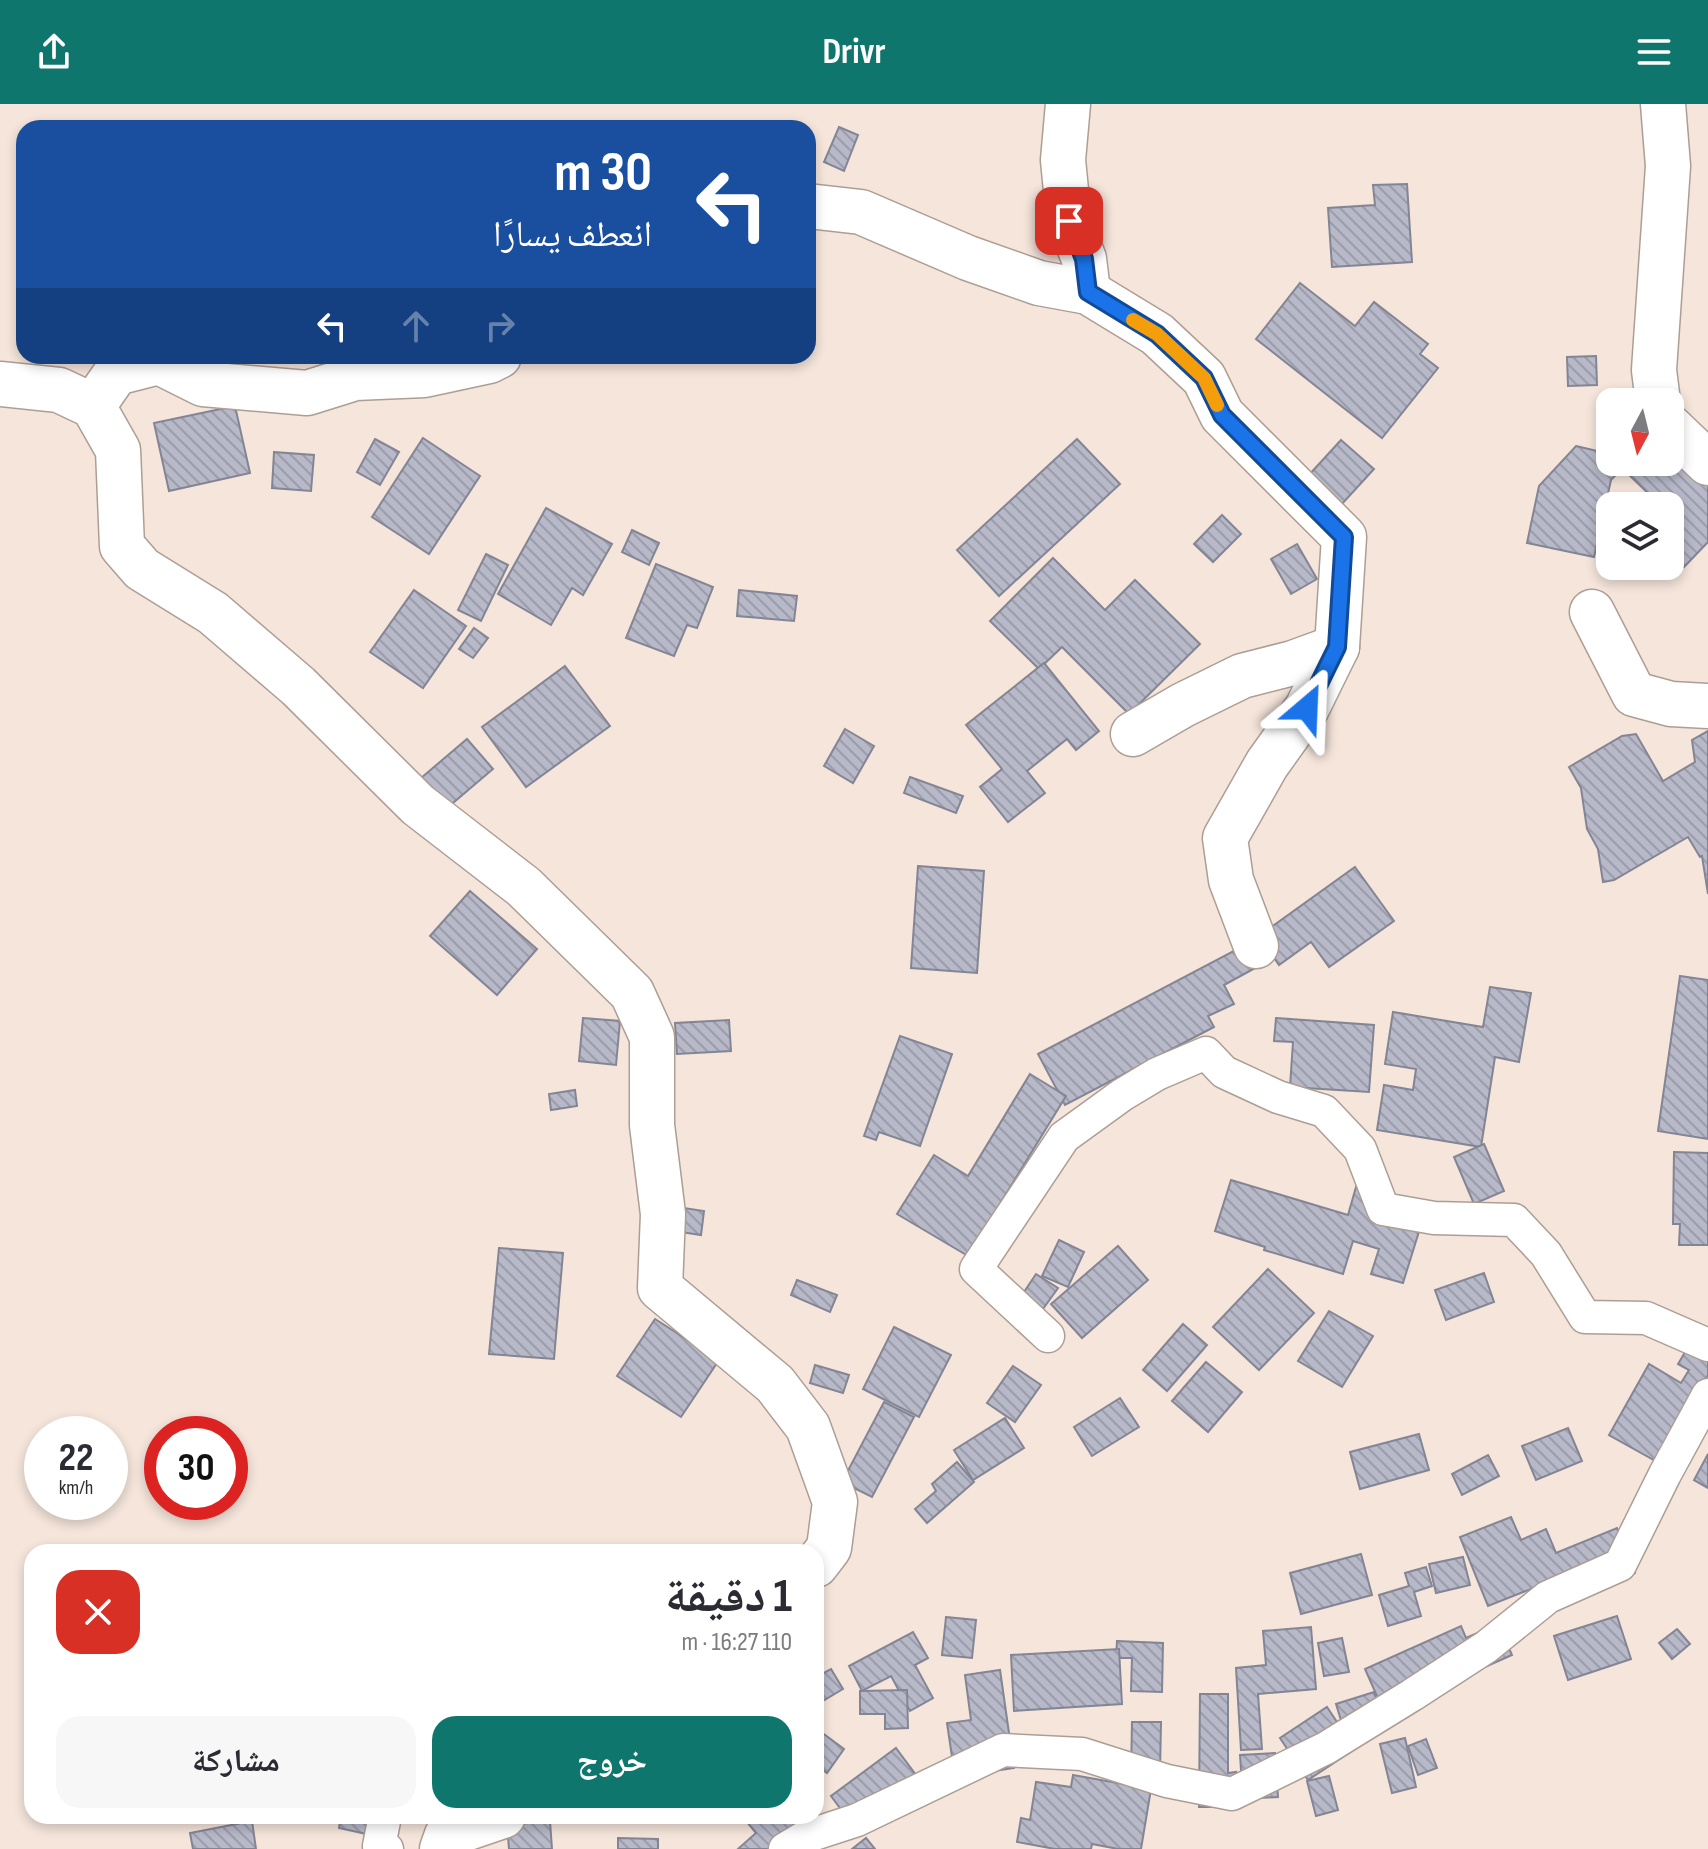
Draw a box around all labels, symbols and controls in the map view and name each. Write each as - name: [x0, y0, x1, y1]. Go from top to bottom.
- icon: share: [32, 30, 76, 74]
- icon: menu: [1632, 30, 1676, 74]
- text: Drivr: [822, 31, 886, 74]
- text: 30 m: [554, 140, 652, 207]
- icon: left: [680, 152, 784, 256]
- pin: [1035, 187, 1103, 255]
- icon: arrive: [1047, 199, 1091, 243]
- text: انعطف يسارًا: [493, 214, 652, 257]
- icon: left: [310, 304, 354, 348]
- icon: ahead: [394, 304, 438, 348]
- icon: right: [478, 304, 522, 348]
- north arrow: [1596, 388, 1684, 476]
- map controls: [1596, 388, 1684, 580]
- button: layers: [1596, 492, 1684, 580]
- position arrow: [1265, 666, 1349, 750]
- speed limit sign: 30: [144, 1416, 248, 1520]
- text: 22: [58, 1434, 94, 1482]
- text: km/h: [59, 1476, 93, 1500]
- text: 1 دقيقة: [665, 1568, 792, 1625]
- button: close: [56, 1570, 140, 1654]
- text: 110 m · 16:27: [681, 1627, 792, 1658]
- button: مشاركة: [56, 1716, 416, 1808]
- button: خروج: [432, 1716, 792, 1808]

